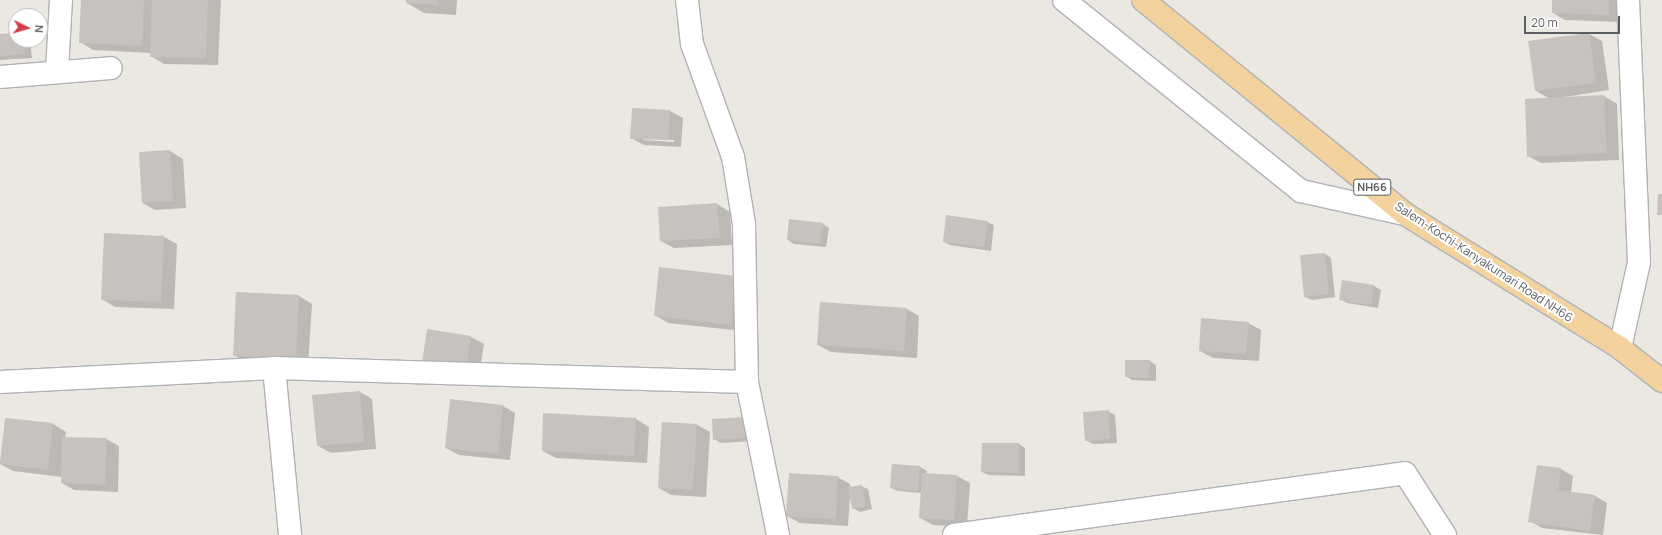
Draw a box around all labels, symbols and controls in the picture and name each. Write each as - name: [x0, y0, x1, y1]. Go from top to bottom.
- north arrow: [8, 8, 48, 48]
- scale bar: [1526, 8, 1622, 34]
- text: 20 m: [1531, 14, 1558, 31]
- text: N: [32, 24, 47, 34]
- road number: NH66: [1353, 178, 1391, 196]
- street label: Salem-Kochi-Kanyakumari Road NH66: [1392, 199, 1576, 325]

